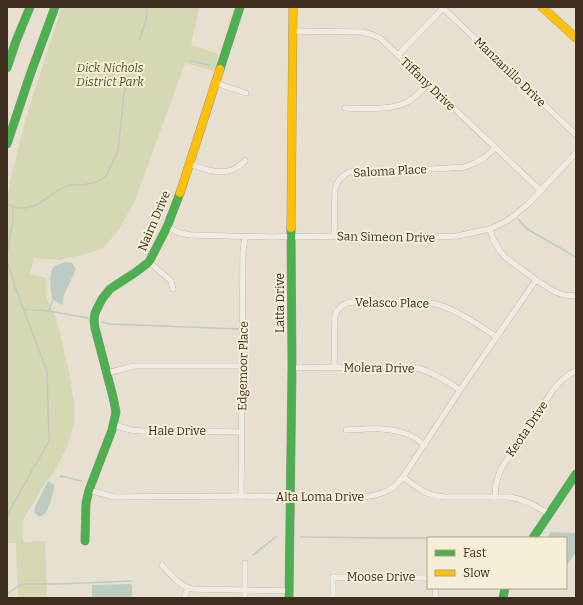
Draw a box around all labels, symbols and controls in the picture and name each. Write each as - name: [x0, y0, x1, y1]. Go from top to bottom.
- street label: Manzanillo Drive: [471, 34, 549, 110]
- street label: Tiffany Drive: [398, 54, 458, 114]
- park label: Dick Nichols District Park: [76, 61, 144, 89]
- street label: Saloma Place: [353, 162, 427, 180]
- street label: Nairn Drive: [135, 189, 173, 253]
- street label: San Simeon Drive: [337, 229, 435, 245]
- street label: Latta Drive: [273, 273, 287, 333]
- street label: Velasco Place: [355, 295, 429, 311]
- street label: Edgemoor Place: [235, 321, 251, 411]
- street label: Molera Drive: [343, 360, 415, 376]
- street label: Keota Drive: [503, 398, 551, 460]
- street label: Hale Drive: [148, 424, 206, 438]
- street label: Alta Loma Drive: [276, 490, 364, 504]
- legend: [427, 537, 567, 589]
- text: Fast: [463, 546, 487, 560]
- text: Slow: [463, 566, 490, 580]
- street label: Moose Drive: [347, 570, 415, 584]

